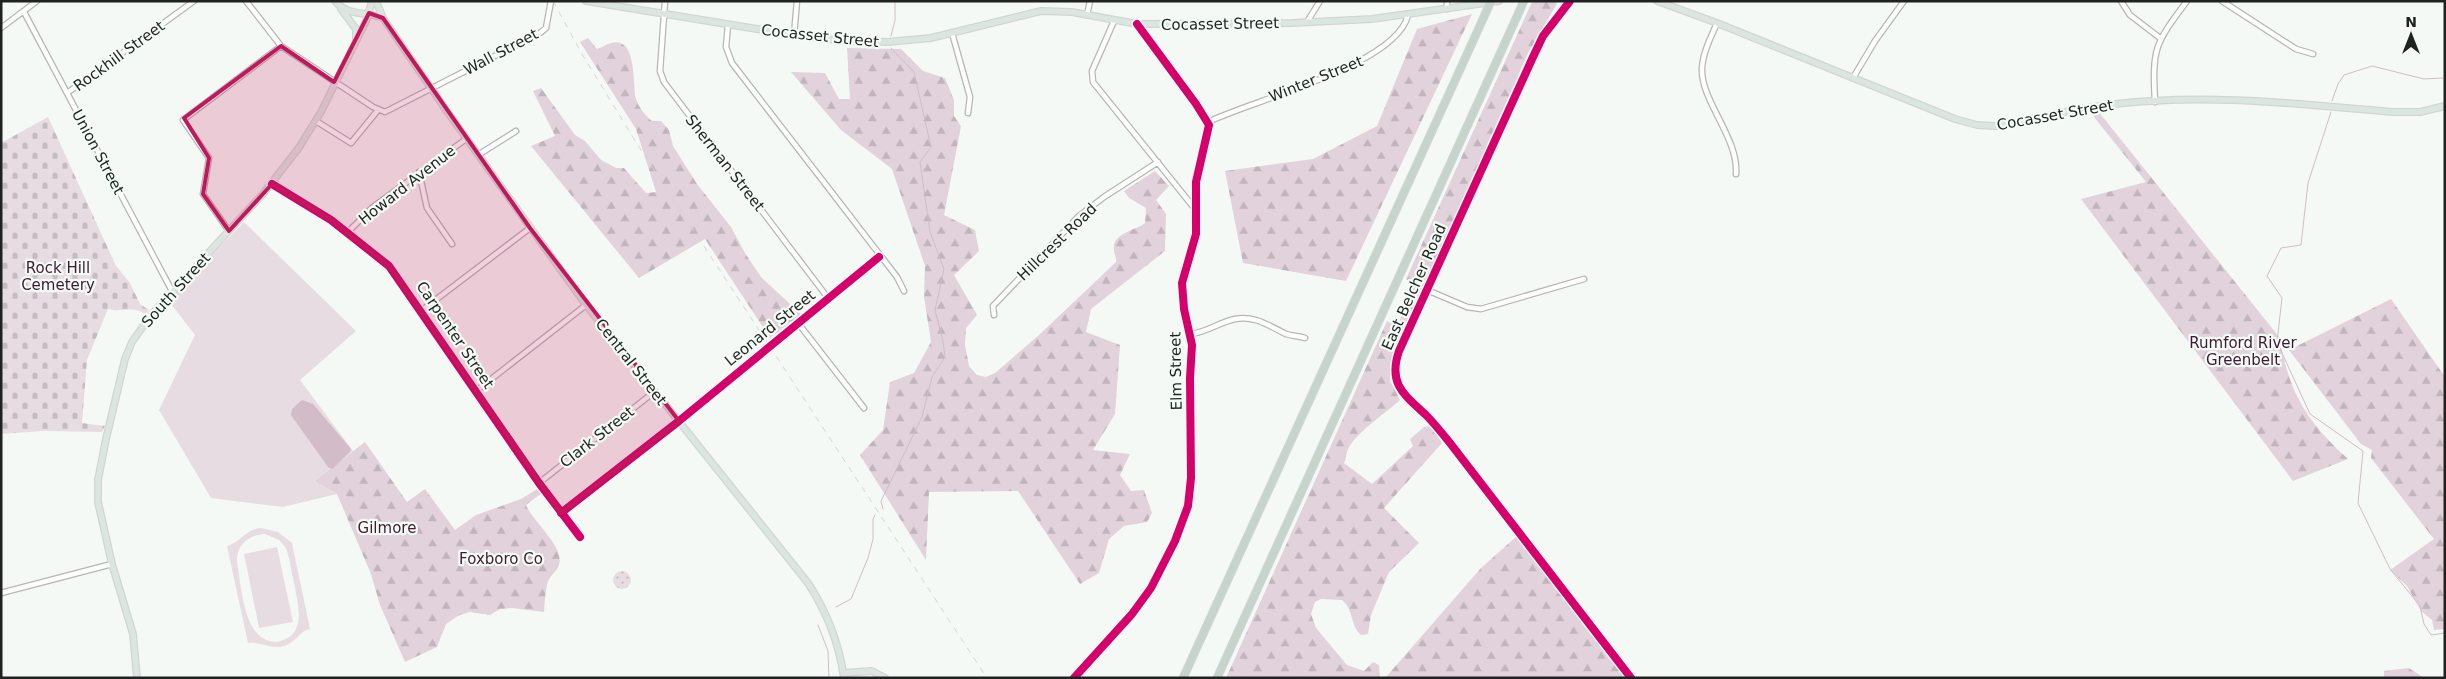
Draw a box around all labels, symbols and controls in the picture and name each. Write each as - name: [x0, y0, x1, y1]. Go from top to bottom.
- north arrow: [2386, 10, 2436, 60]
- street label: Cocasset Street: [1161, 14, 1279, 34]
- text: N: [2405, 14, 2417, 30]
- street label: Rockhill Street: [70, 17, 168, 95]
- street label: Cocasset Street: [760, 21, 880, 51]
- street label: Wall Street: [461, 25, 541, 79]
- street label: Winter Street: [1266, 52, 1366, 106]
- street label: Cocasset Street: [1995, 96, 2115, 134]
- street label: Union Street: [68, 106, 128, 198]
- street label: Sherman Street: [682, 111, 768, 215]
- street label: Howard Avenue: [355, 142, 459, 228]
- street label: Hillcrest Road: [1014, 200, 1100, 284]
- street label: East Belcher Road: [1378, 221, 1450, 353]
- street label: South Street: [138, 249, 214, 331]
- park label: Rock Hill Cemetery: [21, 259, 95, 294]
- street label: Carpenter Street: [412, 278, 498, 392]
- street label: Leonard Street: [721, 286, 819, 370]
- street label: Central Street: [592, 315, 670, 409]
- street label: Elm Street: [1166, 331, 1186, 410]
- park label: Rumford River Greenbelt: [2189, 334, 2298, 369]
- street label: Clark Street: [556, 402, 638, 472]
- park label: Gilmore: [358, 519, 416, 537]
- park label: Foxboro Co: [459, 550, 543, 568]

